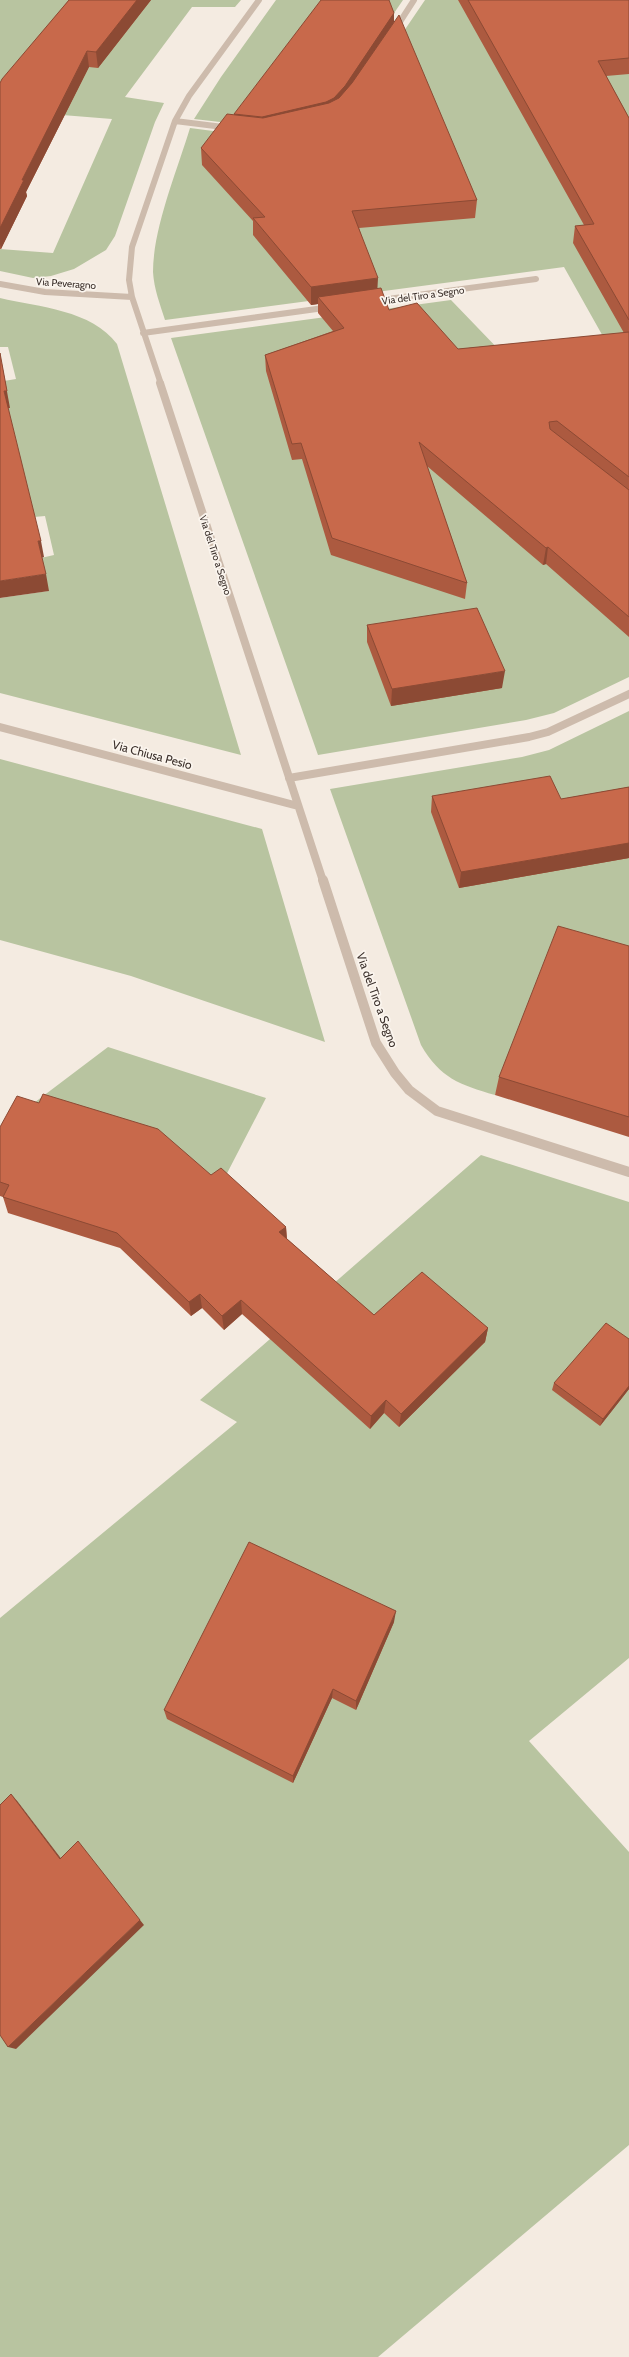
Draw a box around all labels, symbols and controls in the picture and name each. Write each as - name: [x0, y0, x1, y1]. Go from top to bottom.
- street label: Via Peveragno: [35, 275, 97, 292]
- street label: Via del Tiro a Segno: [381, 283, 466, 308]
- street label: Via del Tiro a Segno: [196, 514, 235, 597]
- street label: Via Chiusa Pesio: [111, 737, 194, 772]
- street label: Via del Tiro a Segno: [353, 950, 402, 1050]

